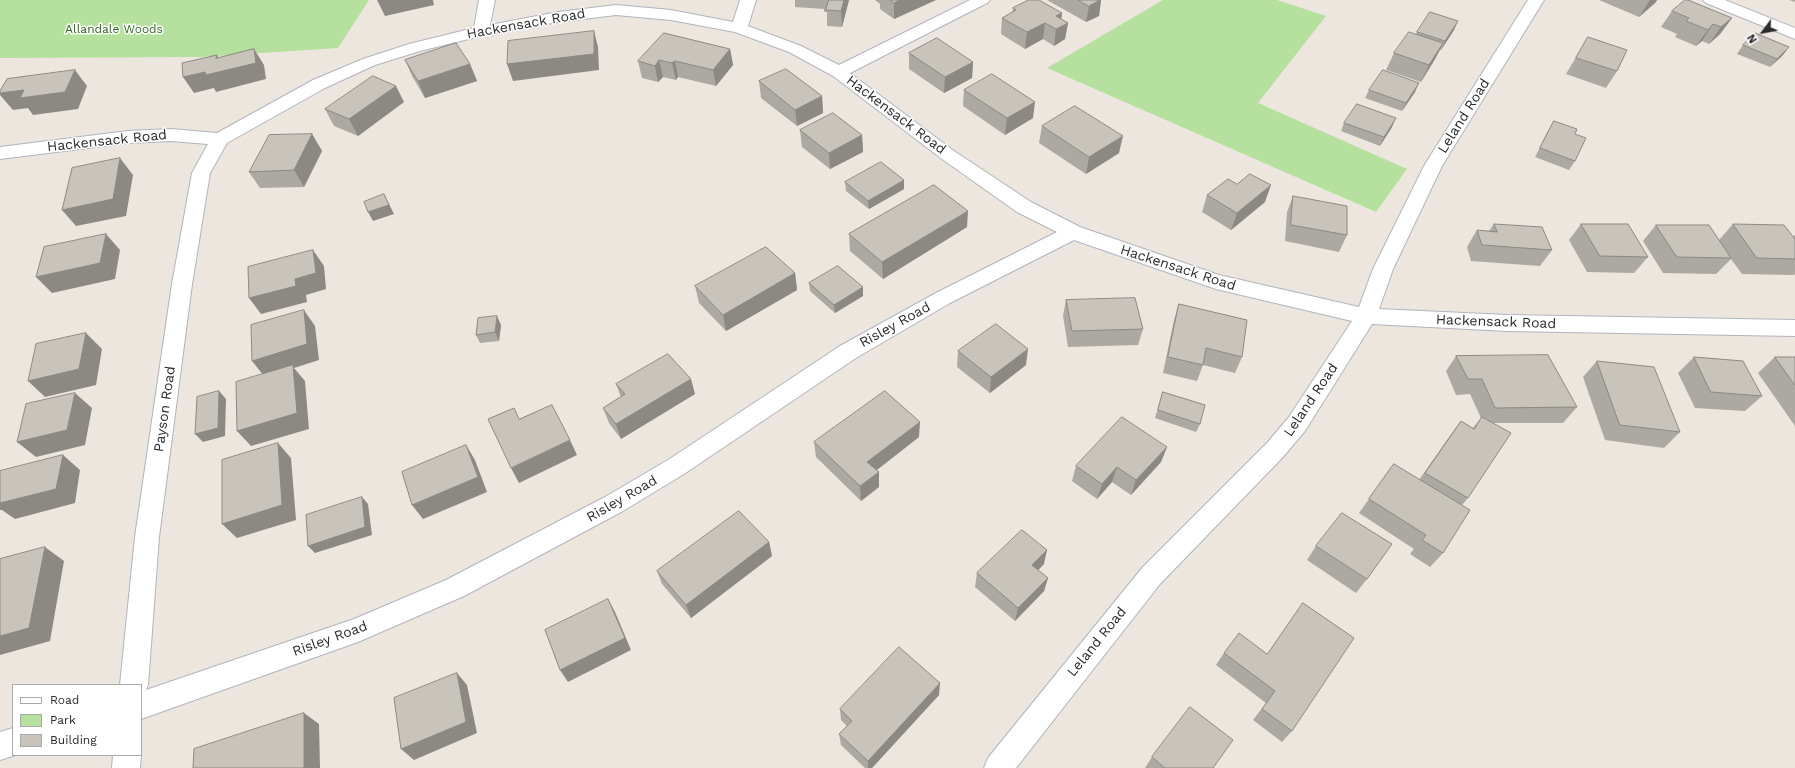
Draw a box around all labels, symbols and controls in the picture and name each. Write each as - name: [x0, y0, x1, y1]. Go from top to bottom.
- street label: Hackensack Road: [465, 5, 587, 43]
- north arrow: [1743, 12, 1783, 52]
- park label: Allandale Woods: [65, 22, 163, 36]
- text: N: [1745, 32, 1760, 46]
- street label: Hackensack Road: [843, 72, 949, 158]
- street label: Leland Road: [1434, 76, 1494, 156]
- street label: Hackensack Road: [46, 126, 168, 156]
- street label: Hackensack Road: [1118, 241, 1238, 295]
- street label: Risley Road: [857, 299, 933, 351]
- street label: Hackensack Road: [1436, 312, 1556, 332]
- street label: Leland Road: [1280, 360, 1342, 440]
- street label: Payson Road: [151, 365, 179, 453]
- street label: Risley Road: [584, 472, 660, 526]
- street label: Leland Road: [1064, 604, 1130, 680]
- street label: Risley Road: [290, 618, 370, 660]
- legend: [12, 684, 142, 756]
- text: Road: [50, 693, 79, 707]
- text: Park: [50, 713, 76, 727]
- text: Building: [50, 733, 97, 747]

